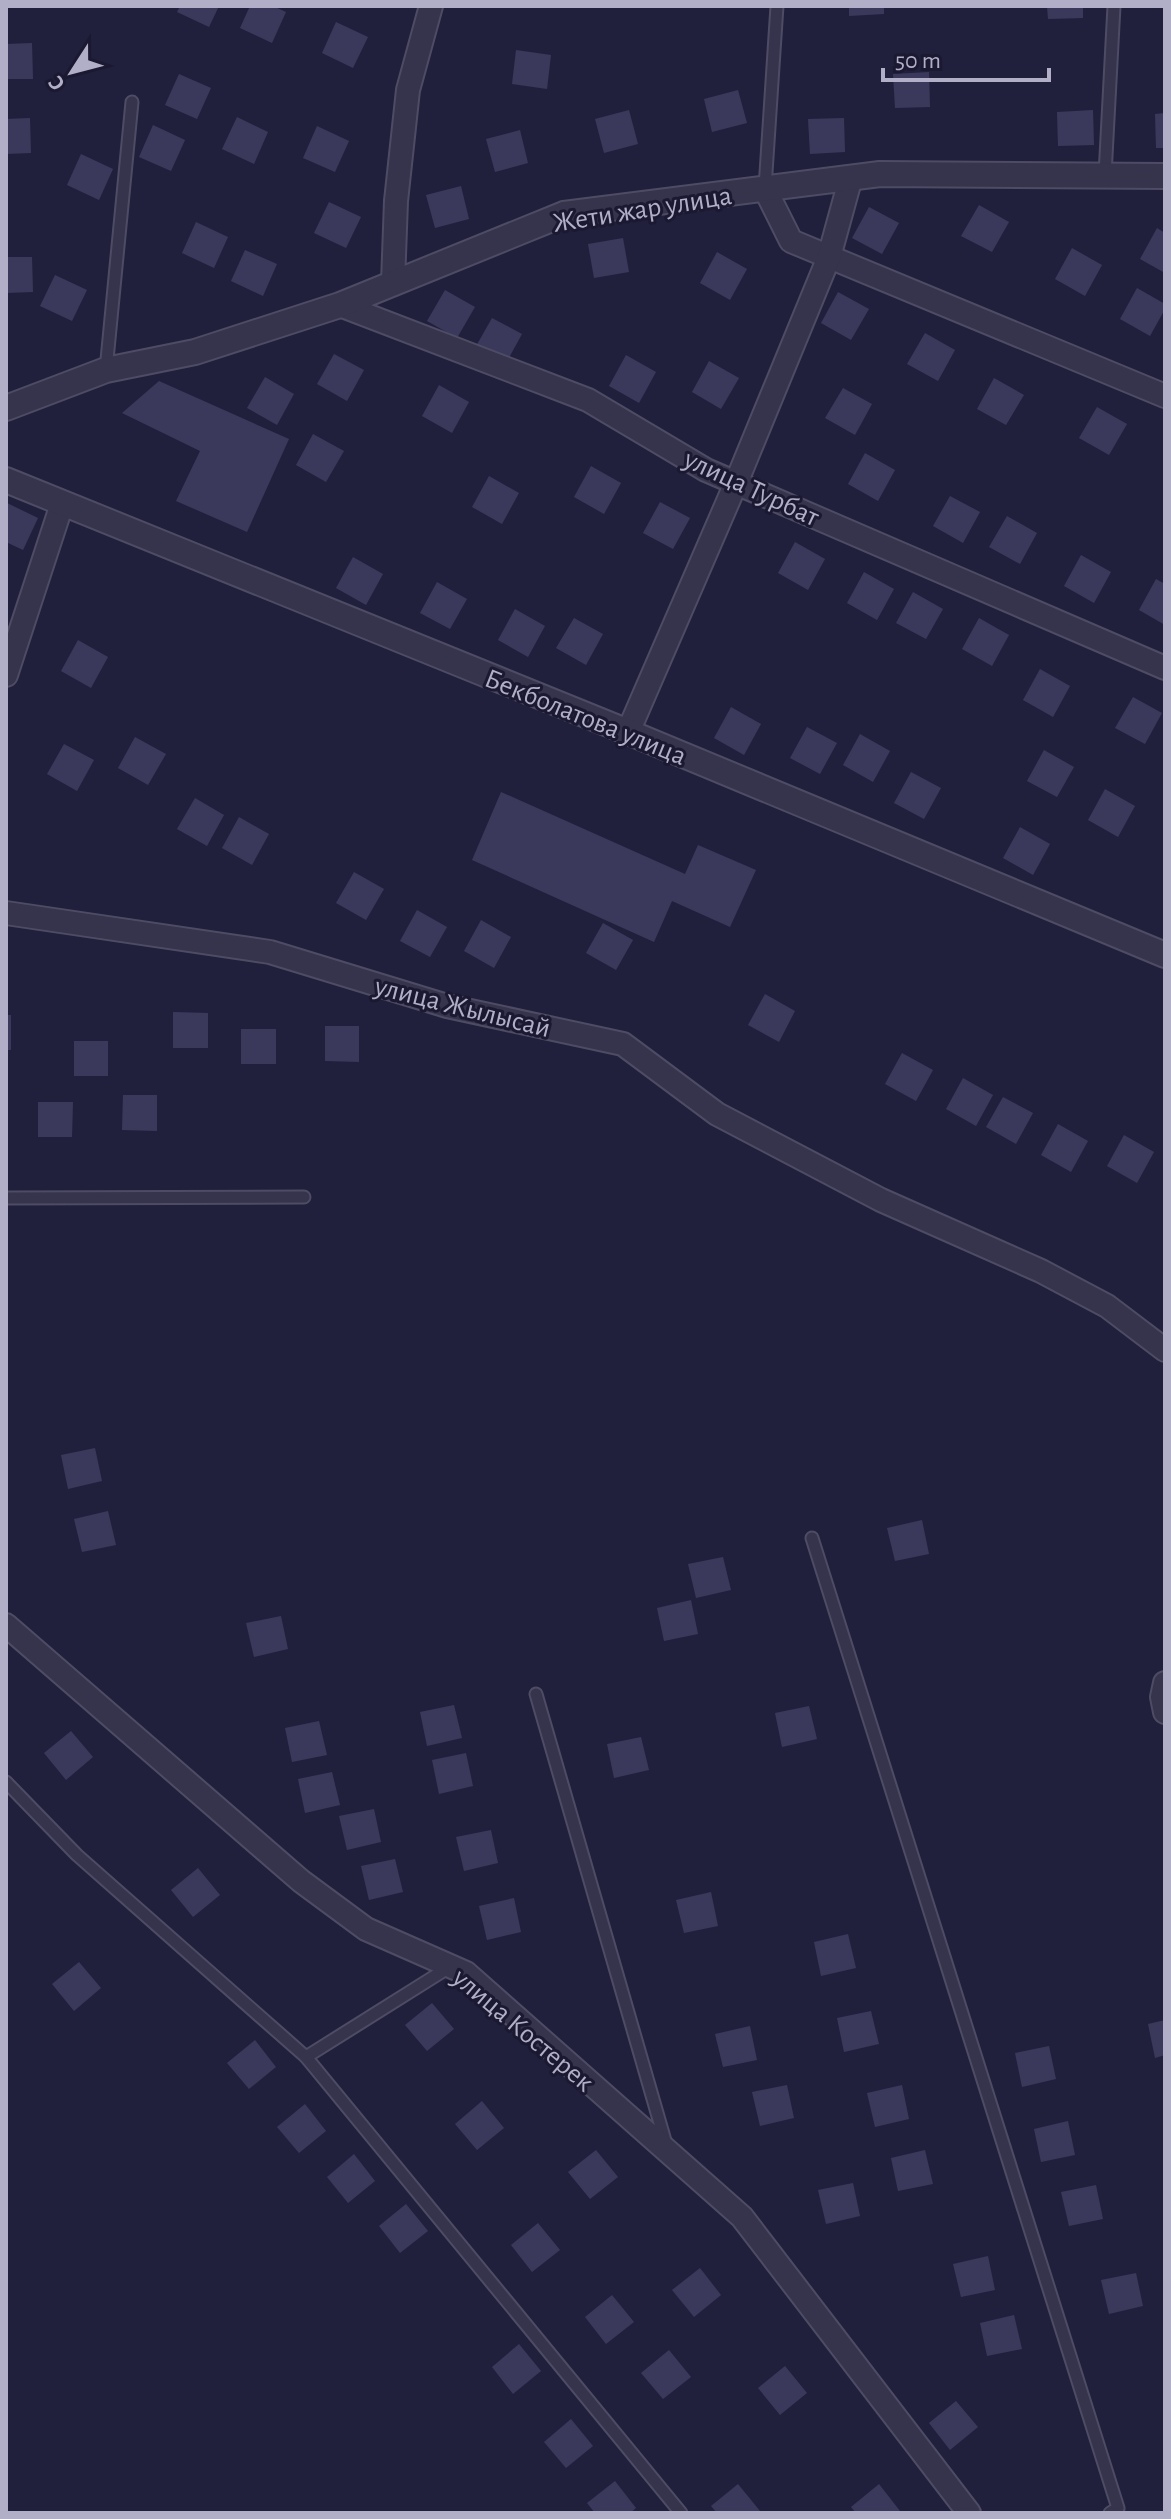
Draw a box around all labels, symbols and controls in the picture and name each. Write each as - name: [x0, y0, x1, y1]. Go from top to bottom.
- north arrow: [32, 32, 112, 112]
- scale bar: [883, 32, 1049, 82]
- text: 50 m: [895, 49, 941, 73]
- text: С: [44, 72, 69, 95]
- street label: Жети жар улица: [551, 182, 734, 238]
- street label: улица Турбат: [678, 445, 824, 533]
- street label: Бекболатова улица: [480, 665, 690, 771]
- street label: улица Жылысай: [371, 972, 553, 1043]
- street label: улица Костерек: [446, 1963, 599, 2097]

